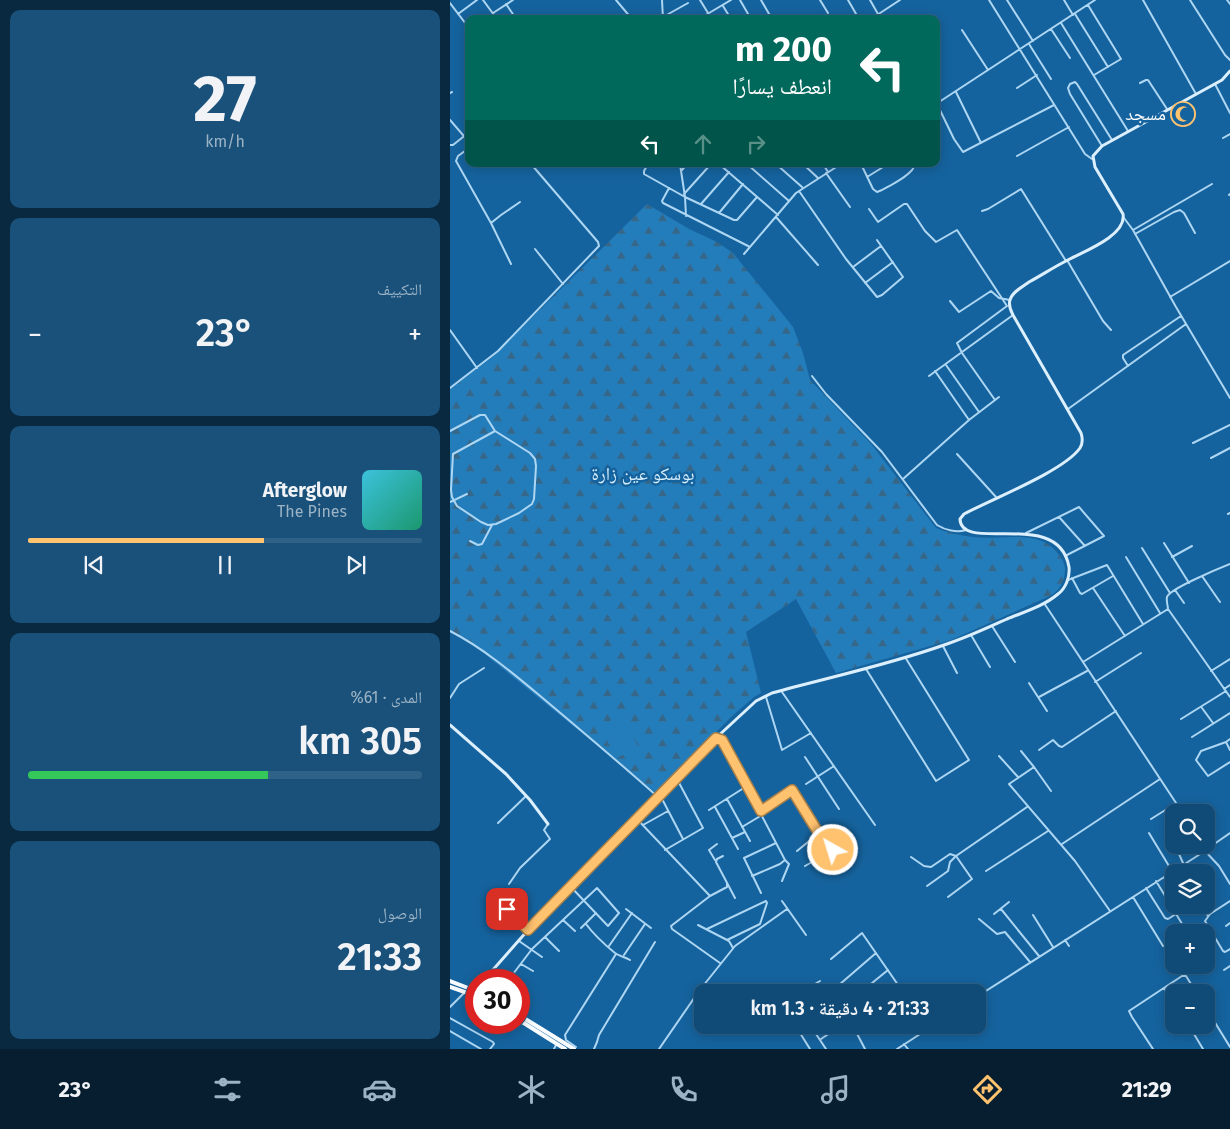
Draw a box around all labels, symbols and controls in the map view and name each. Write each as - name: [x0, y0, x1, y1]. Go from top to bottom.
- text: 200 m: [735, 28, 832, 70]
- icon: left: [850, 35, 915, 100]
- text: 27: [193, 60, 257, 138]
- text: انعطف يسارًا: [733, 73, 832, 100]
- mosque icon: مسجد: [1170, 101, 1196, 127]
- place label: مسجد: [1125, 103, 1166, 125]
- icon: left: [636, 130, 664, 158]
- icon: ahead: [689, 130, 717, 158]
- icon: right: [742, 130, 770, 158]
- text: km/h: [205, 132, 245, 151]
- text: التكييف: [377, 280, 422, 299]
- text: 23°: [196, 310, 254, 356]
- text: −: [28, 318, 42, 351]
- text: +: [408, 318, 422, 351]
- park label: بوسكو عين زارة: [591, 463, 695, 485]
- text: Afterglow: [263, 479, 347, 502]
- text: The Pines: [277, 502, 347, 521]
- icon: previous: [80, 551, 108, 579]
- icon: pause: [211, 551, 239, 579]
- icon: next: [342, 551, 370, 579]
- text: المدى · 61%: [350, 688, 422, 707]
- text: 305 km: [298, 718, 422, 764]
- map controls: [1165, 804, 1215, 1034]
- button: search: [1165, 804, 1215, 854]
- position arrow: [806, 823, 858, 875]
- button: layers: [1165, 864, 1215, 914]
- pin: [486, 888, 528, 930]
- icon: arrive: [493, 895, 521, 923]
- text: الوصول: [378, 904, 422, 923]
- button: +: [1165, 924, 1215, 974]
- text: 21:33: [337, 934, 422, 980]
- speed limit sign: 30: [465, 969, 530, 1034]
- button: −: [1165, 984, 1215, 1034]
- text: 21:33 · 4 دقيقة · 1.3 km: [750, 997, 930, 1020]
- icon: filters: [210, 1072, 245, 1107]
- icon: car: [362, 1072, 397, 1107]
- icon: climate: [514, 1072, 549, 1107]
- icon: phone: [666, 1072, 701, 1107]
- icon: music: [818, 1072, 853, 1107]
- icon: directions: [970, 1072, 1005, 1107]
- text: 23°: [59, 1076, 93, 1103]
- text: 21:29: [1122, 1076, 1172, 1103]

